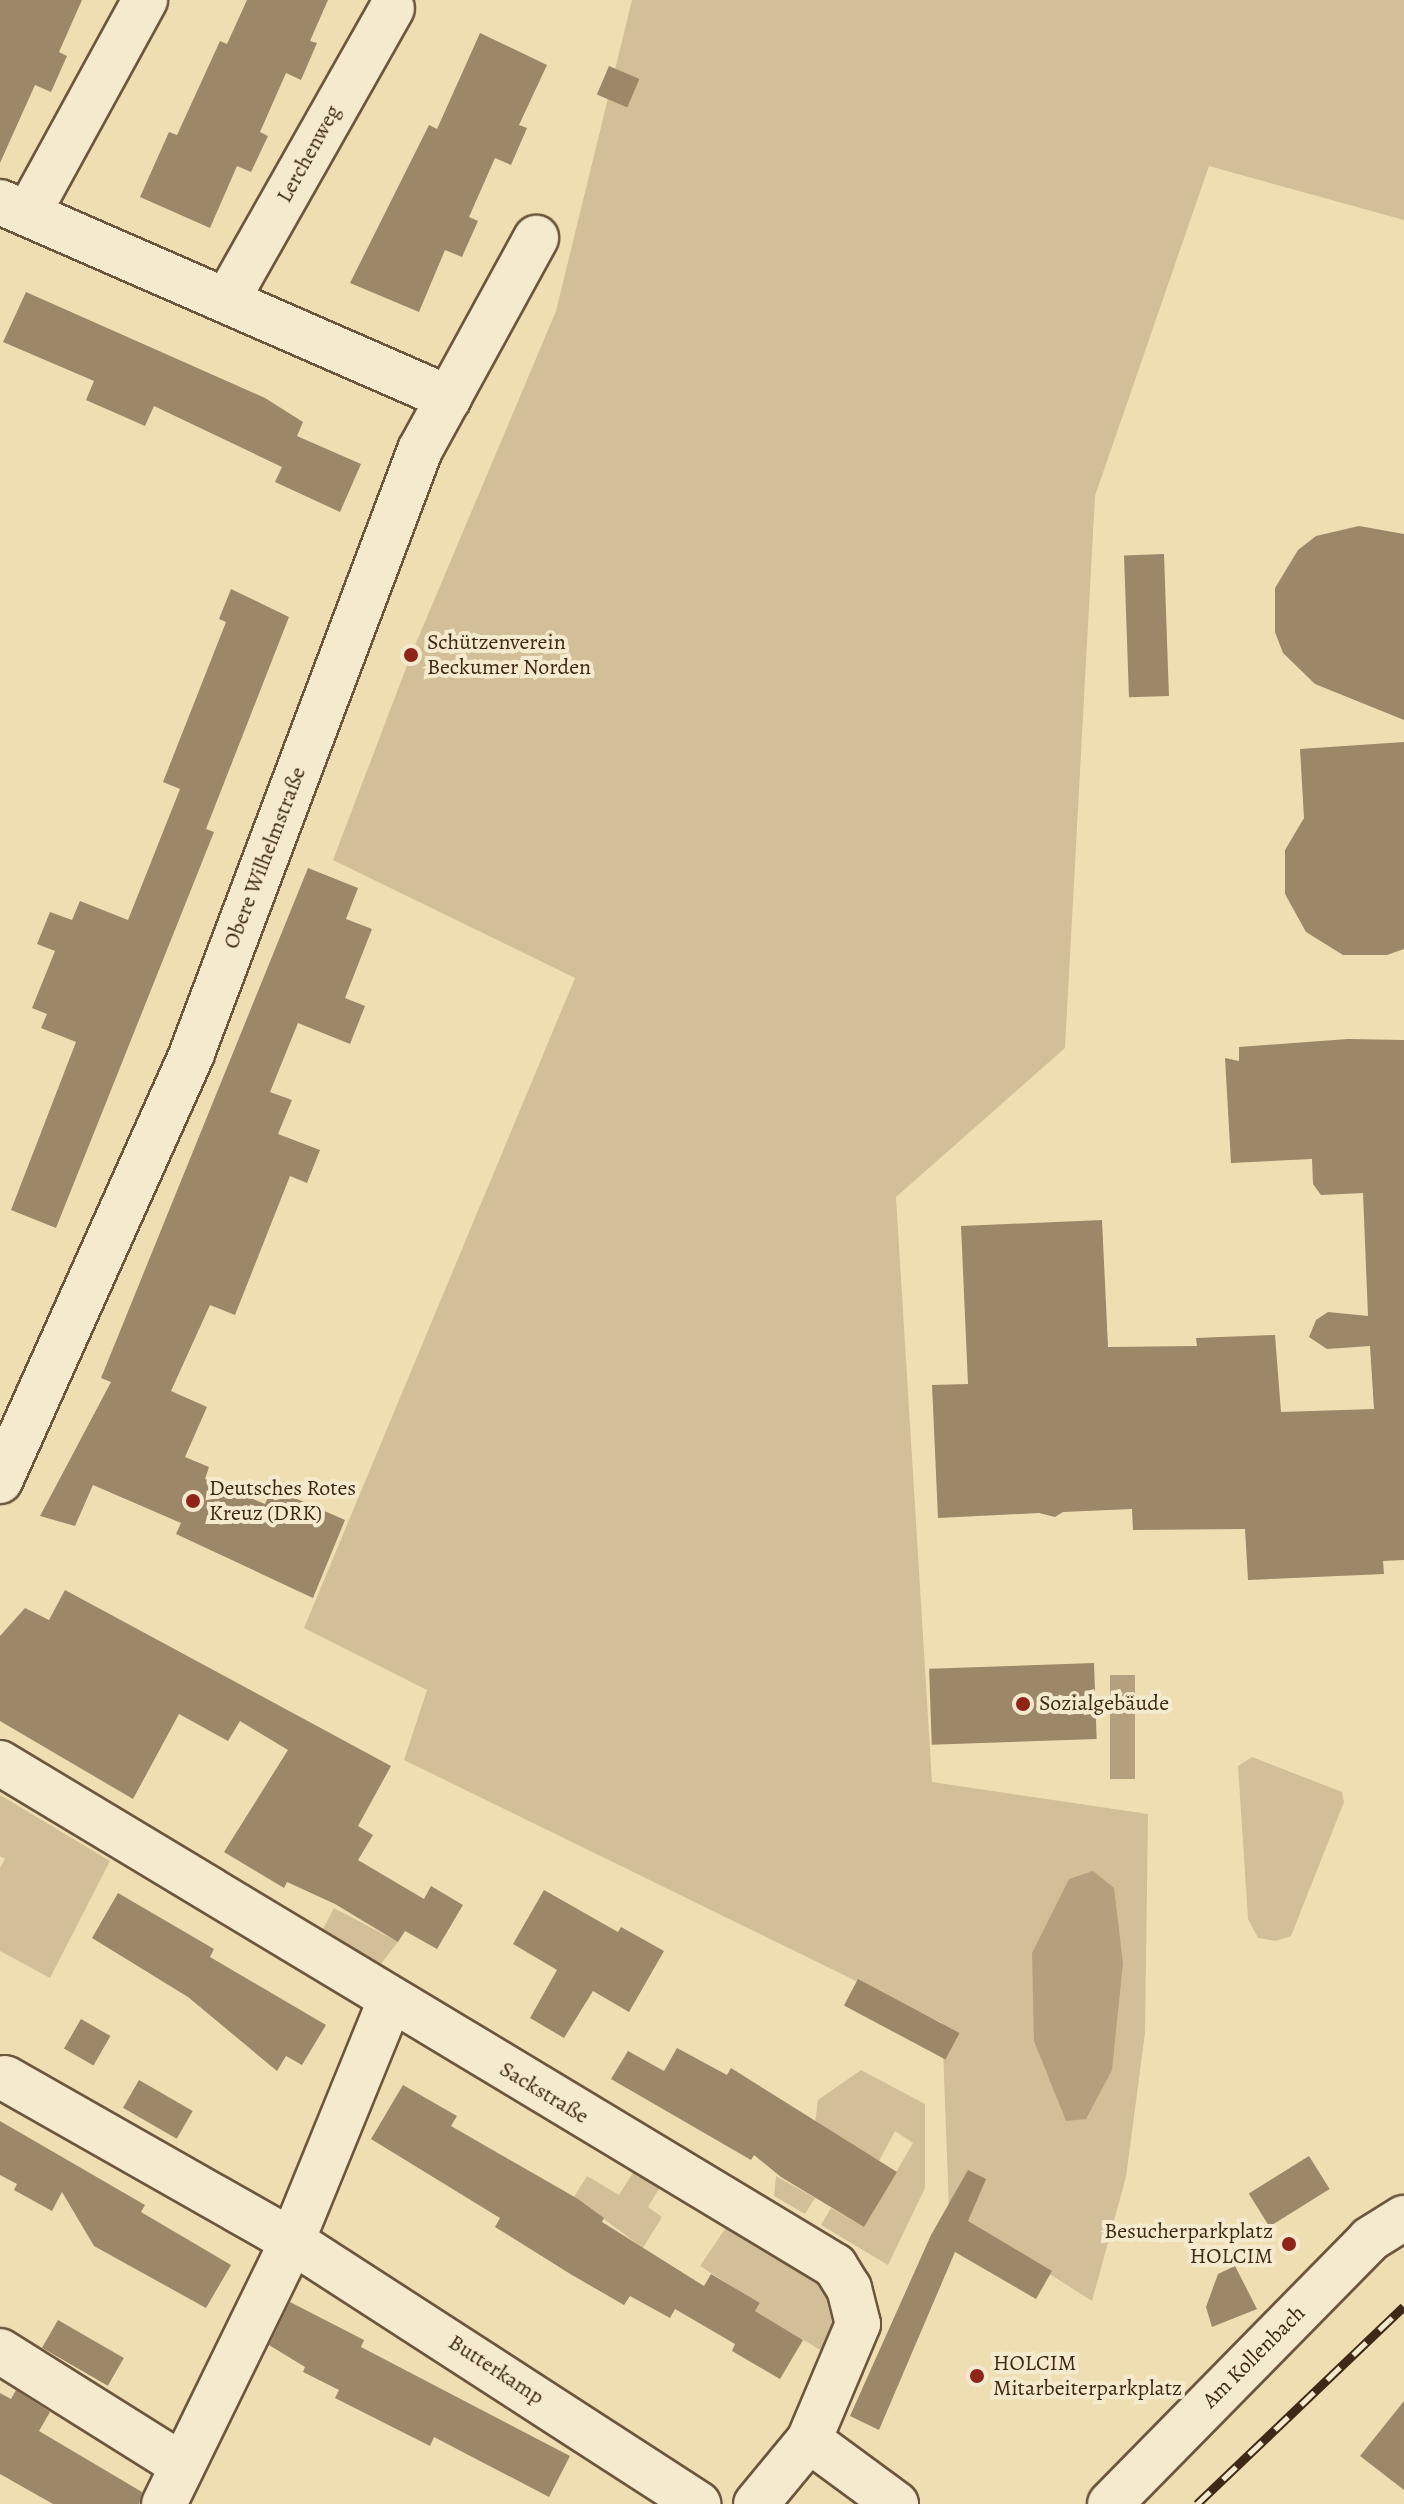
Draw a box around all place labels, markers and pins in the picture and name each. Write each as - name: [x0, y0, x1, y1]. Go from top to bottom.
- place label: Schützenverein Beckumer Norden: [427, 629, 591, 680]
- marker: Schützenverein Beckumer Norden: [402, 646, 420, 664]
- place label: Deutsches Rotes Kreuz (DRK): [209, 1475, 356, 1526]
- marker: Deutsches Rotes Kreuz (DRK): [184, 1492, 202, 1510]
- place label: Sozialgebäude: [1039, 1691, 1169, 1717]
- marker: Sozialgebäude: [1014, 1695, 1032, 1713]
- place label: Besucherparkplatz HOLCIM: [1104, 2218, 1273, 2270]
- marker: Besucherparkplatz HOLCIM: [1280, 2235, 1298, 2253]
- place label: HOLCIM Mitarbeiterparkplatz: [993, 2350, 1182, 2402]
- marker: HOLCIM Mitarbeiterparkplatz: [968, 2367, 986, 2385]

